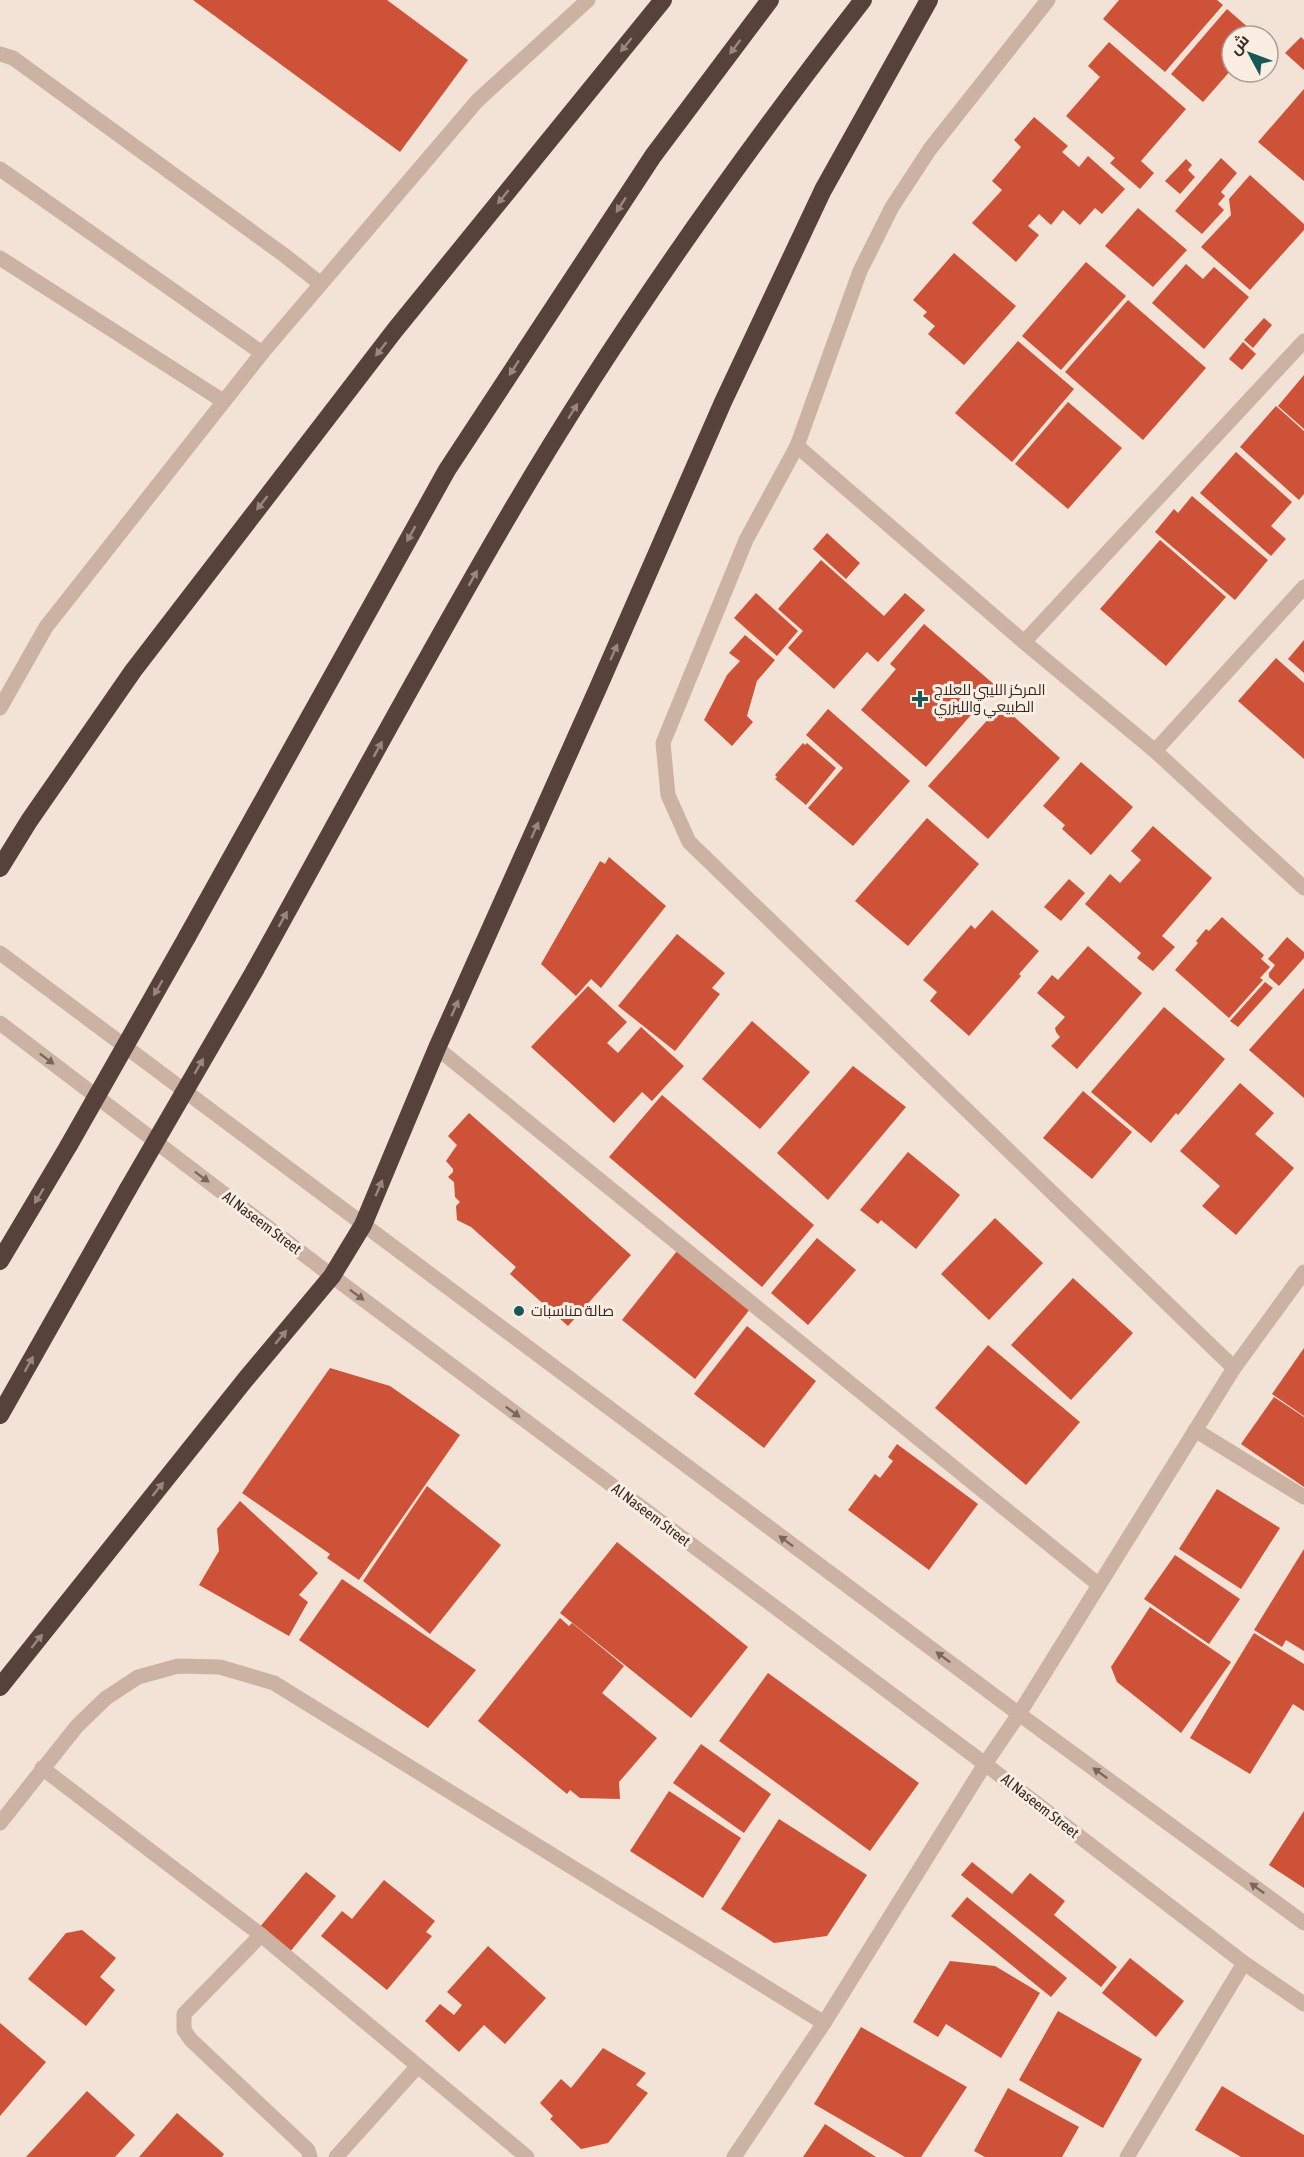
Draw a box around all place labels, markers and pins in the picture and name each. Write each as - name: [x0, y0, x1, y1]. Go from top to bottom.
- place label: المركز الليبي للعلاج الطبيعي والليزري: [934, 681, 1046, 719]
- marker: المركز الليبي للعلاج الطبيعي والليزري: [911, 690, 929, 708]
- place label: صالة مناسبات: [531, 1302, 614, 1319]
- marker: صالة مناسبات: [512, 1304, 526, 1318]

